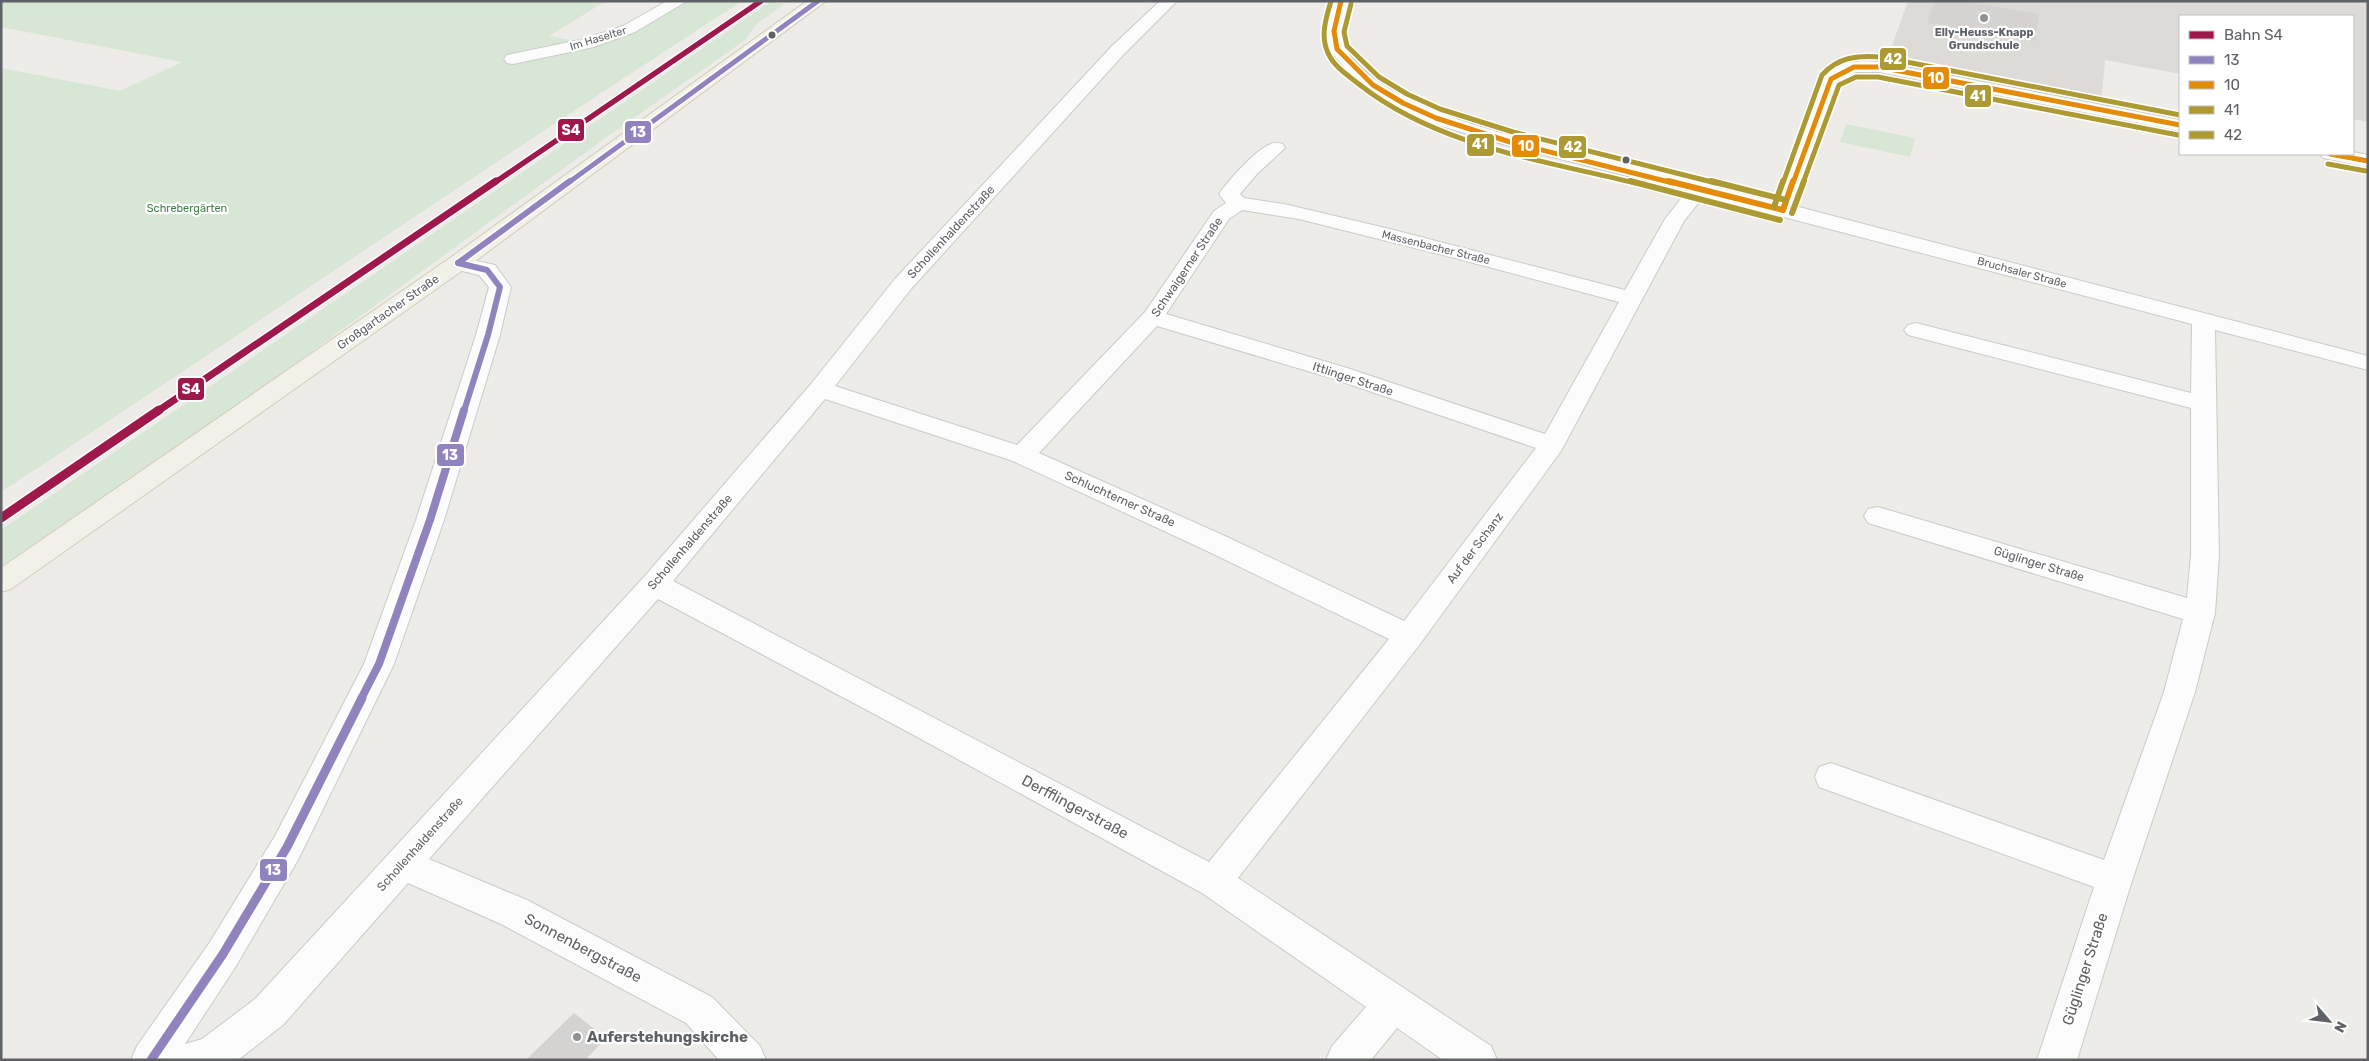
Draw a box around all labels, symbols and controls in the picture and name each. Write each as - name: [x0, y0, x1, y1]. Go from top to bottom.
- marker: Elly-Heuss-Knapp Grundschule: [1978, 12, 1990, 24]
- legend: [2179, 15, 2354, 155]
- street label: Im Haselter: [568, 23, 629, 53]
- place label: Elly-Heuss-Knapp Grundschule: [1935, 26, 2033, 52]
- text: Bahn S4: [2224, 26, 2283, 44]
- unlabelled marker: [767, 30, 777, 40]
- line badge: 42: [1879, 47, 1907, 71]
- text: 42: [1884, 51, 1902, 68]
- text: 13: [2224, 51, 2239, 69]
- line badge: 10: [1922, 66, 1950, 90]
- text: 10: [1928, 70, 1944, 87]
- text: 10: [2224, 76, 2240, 94]
- line badge: 41: [1964, 84, 1992, 108]
- text: 41: [1970, 88, 1986, 105]
- text: 41: [2224, 101, 2239, 119]
- line badge: S4: [557, 118, 585, 142]
- line badge: 13: [624, 120, 652, 144]
- text: S4: [562, 122, 581, 139]
- text: 13: [630, 124, 646, 141]
- text: 42: [2224, 126, 2242, 144]
- line badge: 41: [1466, 133, 1495, 157]
- line badge: 10: [1511, 134, 1540, 158]
- line badge: 42: [1558, 135, 1587, 159]
- text: 41: [1472, 136, 1488, 153]
- text: 10: [1518, 138, 1534, 155]
- text: 42: [1564, 139, 1582, 156]
- unlabelled marker: [1621, 155, 1631, 165]
- street label: Schollenhaldenstraße: [904, 182, 998, 281]
- park label: Schrebergärten: [147, 202, 227, 215]
- street label: Schwaigerner Straße: [1148, 214, 1226, 319]
- street label: Massenbacher Straße: [1380, 228, 1491, 267]
- street label: Bruchsaler Straße: [1976, 254, 2068, 291]
- street label: Großgartacher Straße: [334, 271, 442, 352]
- street label: Ittlinger Straße: [1311, 359, 1395, 399]
- line badge: S4: [177, 377, 205, 401]
- text: S4: [182, 381, 201, 398]
- line badge: 13: [436, 443, 465, 467]
- text: 13: [442, 447, 458, 464]
- street label: Schluchterner Straße: [1063, 468, 1178, 530]
- street label: Schollenhaldenstraße: [645, 491, 735, 593]
- street label: Auf der Schanz: [1444, 510, 1506, 586]
- street label: Güglinger Straße: [1992, 544, 2086, 584]
- street label: Derfflingerstraße: [1018, 771, 1132, 843]
- street label: Schollenhaldenstraße: [374, 794, 466, 894]
- line badge: 13: [259, 858, 288, 882]
- text: 13: [265, 862, 281, 879]
- street label: Sonnenbergstraße: [521, 910, 645, 986]
- street label: Güglinger Straße: [2058, 910, 2112, 1028]
- north arrow: [2304, 996, 2354, 1046]
- text: N: [2330, 1018, 2350, 1035]
- place label: Auferstehungskirche: [587, 1028, 748, 1046]
- marker: Auferstehungskirche: [571, 1031, 583, 1043]

